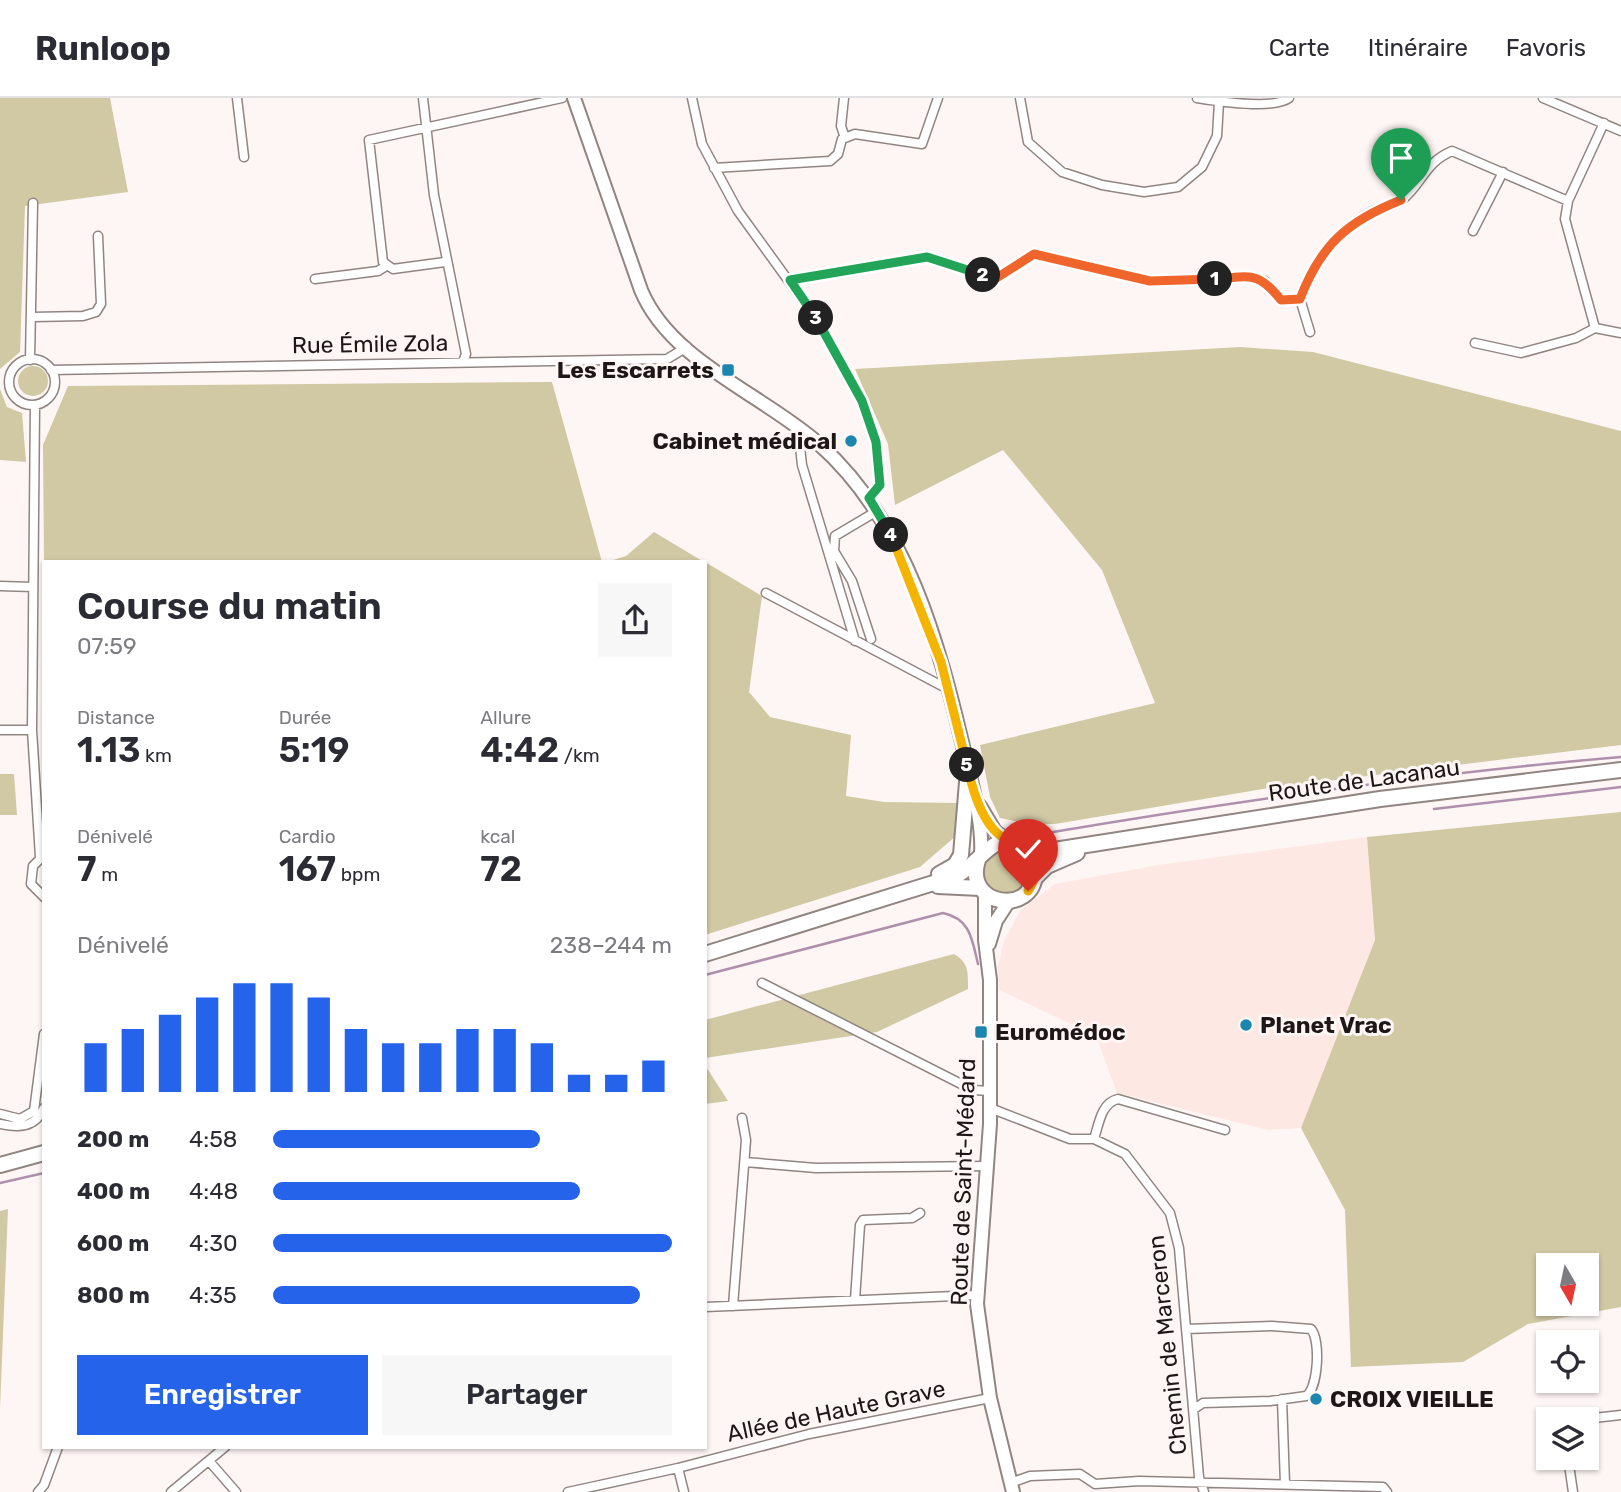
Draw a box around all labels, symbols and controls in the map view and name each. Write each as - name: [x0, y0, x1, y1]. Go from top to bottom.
- text: Runloop: [35, 29, 171, 68]
- text: Carte: [1269, 34, 1330, 62]
- text: Itinéraire: [1368, 34, 1468, 62]
- text: Favoris: [1506, 34, 1586, 62]
- pin: [1371, 128, 1431, 200]
- icon: arrive: [1382, 139, 1420, 177]
- pin: 2: [965, 258, 1000, 292]
- pin: 1: [1198, 262, 1232, 296]
- text: 2: [976, 263, 989, 286]
- text: 1: [1210, 267, 1219, 290]
- pin: 3: [798, 300, 834, 336]
- text: 3: [809, 306, 822, 329]
- street label: Rue Émile Zola: [292, 329, 448, 359]
- place label: Les Escarrets: [557, 356, 714, 384]
- marker: Les Escarrets: [720, 362, 736, 378]
- place label: Cabinet médical: [653, 427, 837, 455]
- marker: Cabinet médical: [843, 433, 859, 449]
- pin: 4: [874, 518, 908, 552]
- text: 4: [884, 523, 897, 546]
- text: Course du matin: [77, 583, 382, 629]
- button: share: [598, 583, 672, 657]
- text: 07:59: [77, 632, 137, 660]
- text: Distance: [77, 706, 155, 729]
- text: Durée: [279, 706, 332, 729]
- text: Allure: [480, 706, 531, 729]
- text: 1.13: [77, 729, 140, 771]
- text: 5:19: [279, 729, 349, 771]
- text: 4:42: [480, 729, 559, 771]
- text: km: [140, 744, 172, 767]
- text: /km: [559, 744, 600, 767]
- pin: 5: [950, 748, 984, 782]
- text: 5: [960, 753, 973, 776]
- street label: Route de Lacanau: [1266, 753, 1462, 807]
- pin: [998, 819, 1058, 891]
- text: Dénivelé: [77, 825, 153, 848]
- text: Cardio: [279, 825, 336, 848]
- text: kcal: [480, 825, 515, 848]
- icon: check: [1009, 830, 1047, 868]
- text: 7: [77, 848, 97, 890]
- text: 167: [279, 848, 336, 890]
- text: 72: [480, 848, 522, 890]
- text: m: [97, 863, 118, 886]
- text: bpm: [336, 863, 380, 886]
- text: Dénivelé: [77, 931, 169, 959]
- text: 238–244 m: [550, 931, 672, 959]
- place label: Planet Vrac: [1260, 1011, 1392, 1039]
- marker: Planet Vrac: [1238, 1017, 1254, 1033]
- place label: Euromédoc: [995, 1018, 1126, 1046]
- marker: Euromédoc: [973, 1024, 989, 1040]
- street label: Route de Saint-Médard: [945, 1058, 981, 1306]
- text: 200 m: [77, 1125, 149, 1153]
- text: 4:58: [189, 1125, 237, 1153]
- text: 400 m: [77, 1177, 150, 1205]
- text: 4:48: [189, 1177, 238, 1205]
- text: 600 m: [77, 1229, 149, 1257]
- text: 4:30: [189, 1229, 238, 1257]
- street label: Chemin de Marceron: [1142, 1234, 1192, 1456]
- north arrow: [1536, 1253, 1600, 1316]
- map controls: [1536, 1253, 1599, 1470]
- text: 800 m: [77, 1281, 150, 1309]
- text: 4:35: [189, 1281, 237, 1309]
- button: locate: [1536, 1330, 1599, 1393]
- button: Enregistrer: [77, 1355, 368, 1435]
- button: Partager: [382, 1355, 672, 1435]
- street label: Allée de Haute Grave: [724, 1374, 948, 1448]
- place label: CROIX VIEILLE: [1330, 1385, 1494, 1413]
- marker: CROIX VIEILLE: [1308, 1391, 1324, 1407]
- button: layers: [1536, 1407, 1599, 1470]

